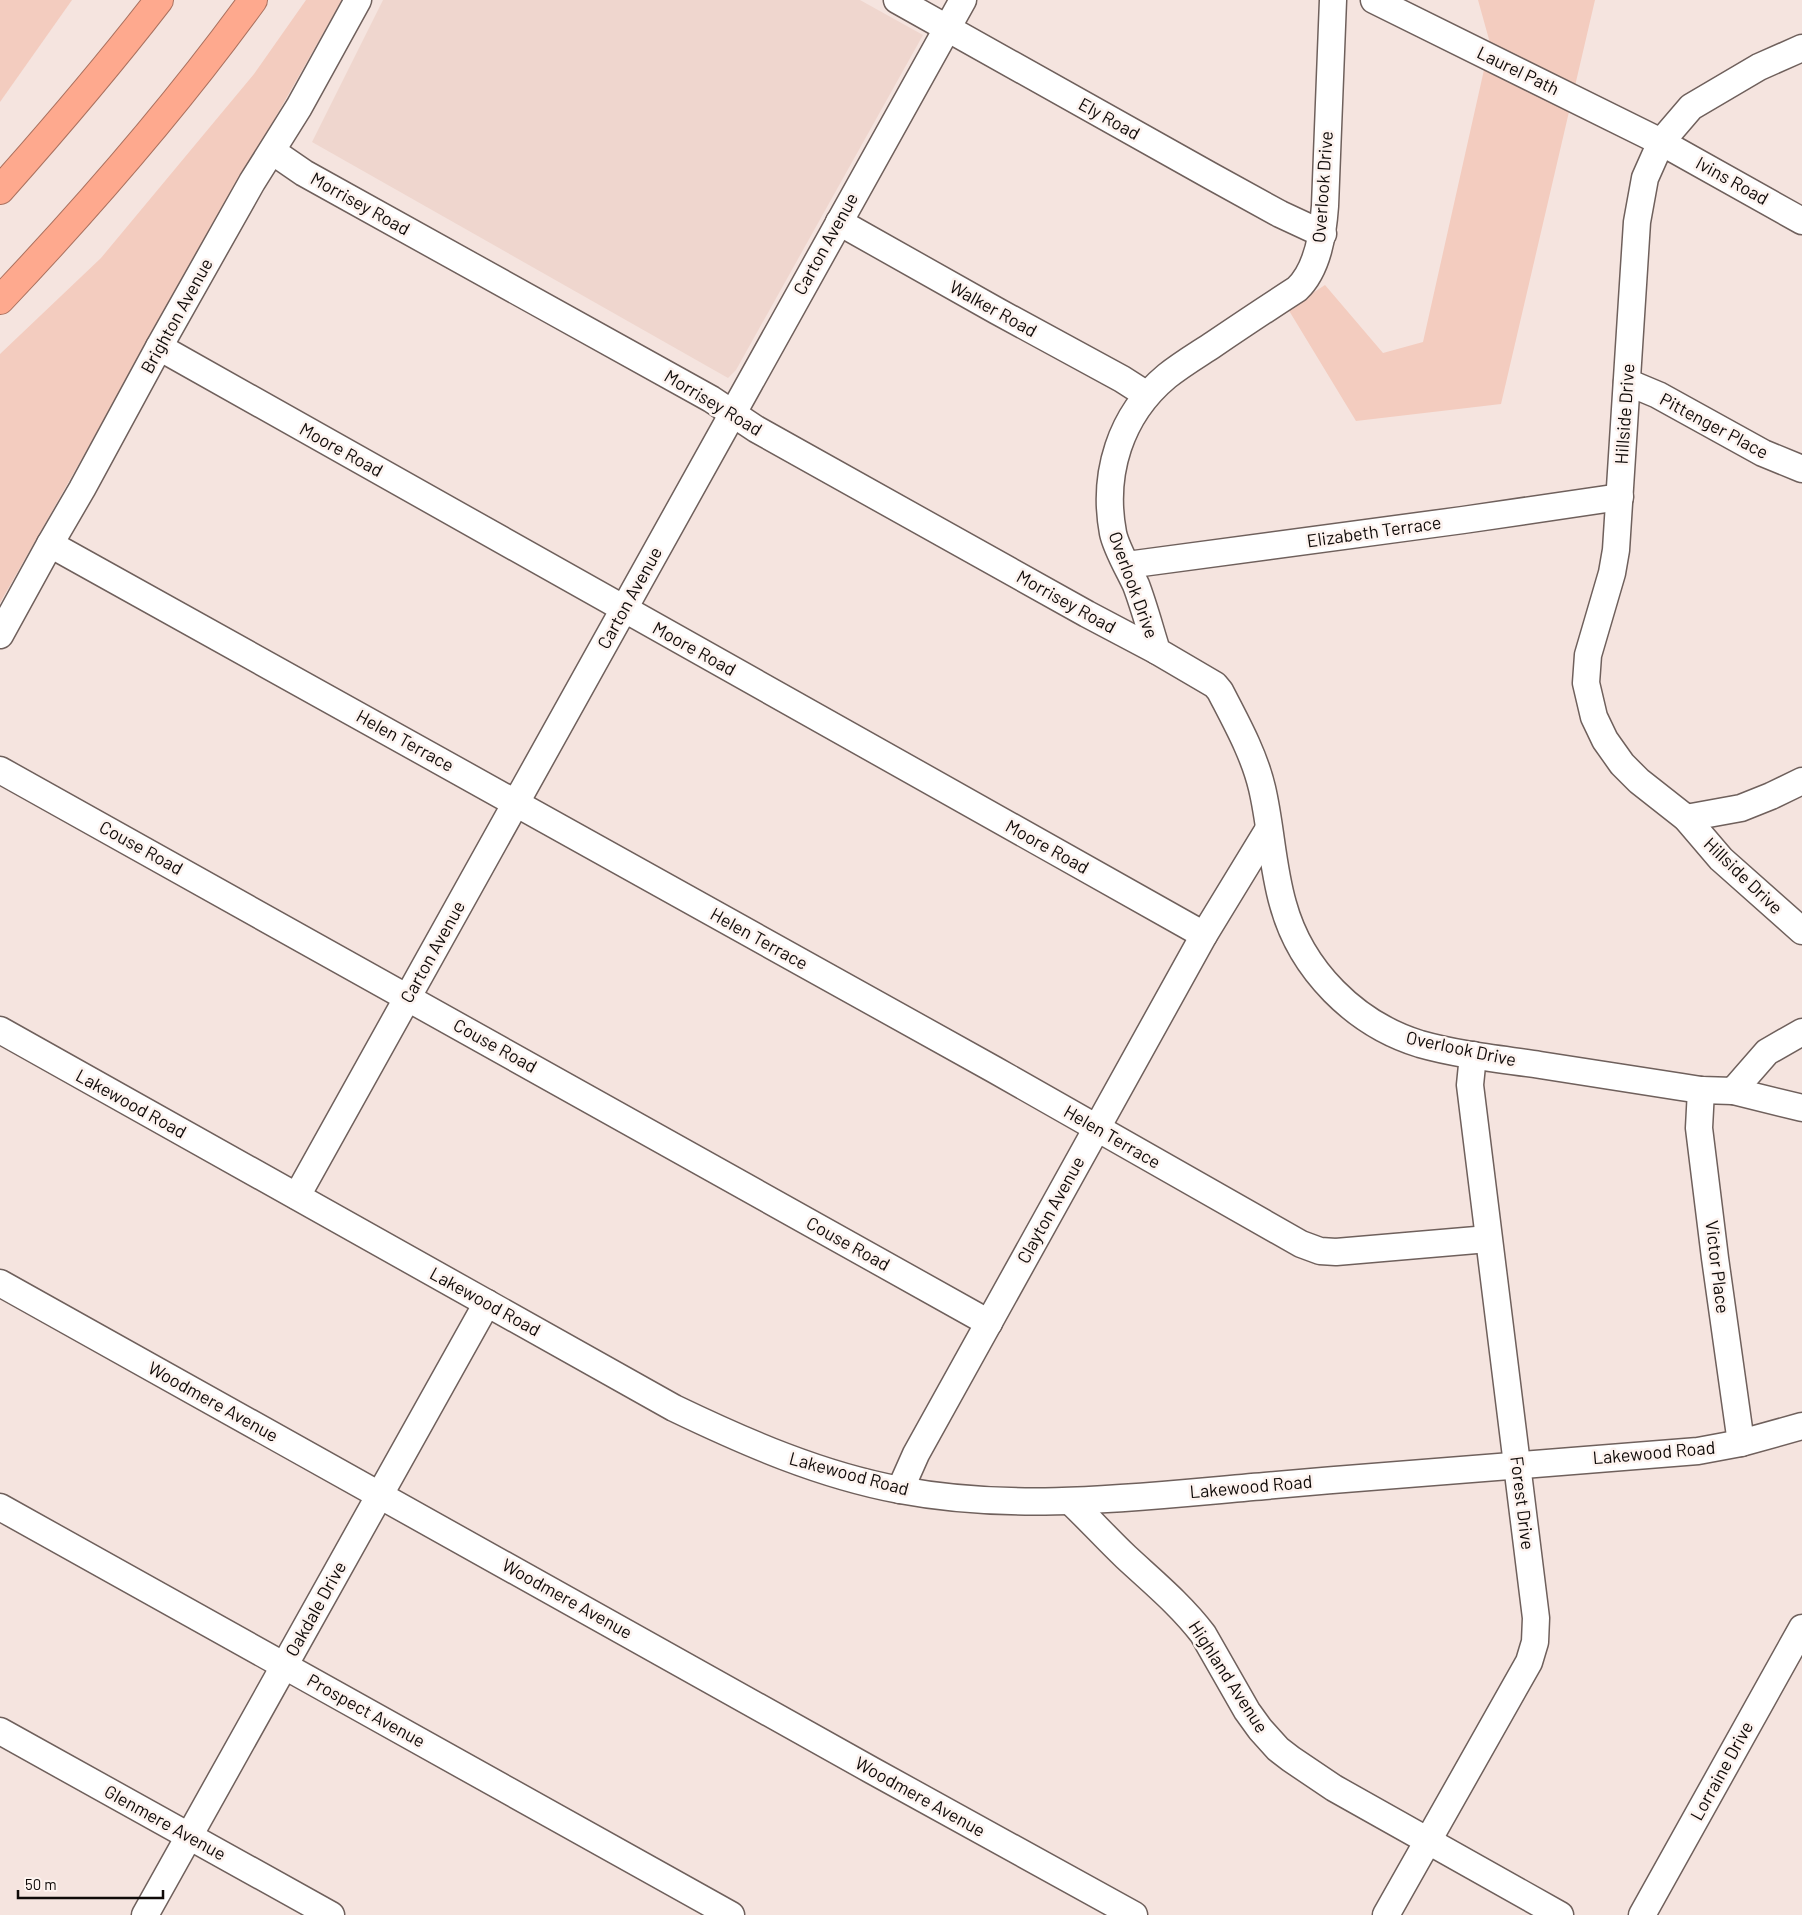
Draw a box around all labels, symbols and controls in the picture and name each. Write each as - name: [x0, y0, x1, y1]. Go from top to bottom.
- street label: Laurel Path: [1474, 41, 1563, 99]
- street label: Ely Road: [1075, 92, 1144, 144]
- street label: Overlook Drive: [1307, 130, 1337, 244]
- street label: Ivins Road: [1692, 151, 1773, 209]
- street label: Morrisey Road: [307, 167, 414, 239]
- street label: Carton Avenue: [788, 189, 862, 298]
- street label: Brighton Avenue: [135, 254, 217, 377]
- street label: Walker Road: [946, 275, 1041, 341]
- street label: Hillside Drive: [1610, 363, 1638, 465]
- street label: Morrisey Road: [661, 364, 766, 440]
- street label: Pittenger Place: [1656, 387, 1772, 463]
- street label: Moore Road: [296, 417, 387, 481]
- street label: Elizabeth Terrace: [1305, 511, 1443, 551]
- street label: Overlook Drive: [1104, 528, 1163, 641]
- street label: Carton Avenue: [592, 543, 666, 652]
- street label: Morrisey Road: [1013, 565, 1120, 637]
- street label: Moore Road: [649, 616, 740, 680]
- street label: Helen Terrace: [353, 704, 458, 776]
- street label: Moore Road: [1002, 814, 1093, 878]
- street label: Couse Road: [96, 815, 187, 879]
- street label: Hillside Drive: [1700, 832, 1788, 918]
- street label: Carton Avenue: [395, 897, 469, 1006]
- street label: Helen Terrace: [707, 902, 812, 974]
- street label: Couse Road: [450, 1013, 541, 1077]
- street label: Overlook Drive: [1404, 1026, 1518, 1070]
- street label: Lakewood Road: [72, 1064, 191, 1143]
- street label: Helen Terrace: [1060, 1100, 1165, 1173]
- street label: Clayton Avenue: [1012, 1152, 1089, 1267]
- street label: Couse Road: [803, 1211, 894, 1275]
- street label: Victor Place: [1701, 1219, 1735, 1315]
- street label: Lakewood Road: [426, 1262, 545, 1341]
- street label: Woodmere Avenue: [144, 1356, 282, 1446]
- street label: Lakewood Road: [1592, 1436, 1716, 1468]
- street label: Lakewood Road: [787, 1446, 912, 1500]
- street label: Forest Drive: [1506, 1455, 1540, 1551]
- street label: Lakewood Road: [1189, 1470, 1313, 1502]
- street label: Woodmere Avenue: [498, 1553, 636, 1643]
- street label: Oakdale Drive: [280, 1557, 350, 1660]
- street label: Highland Avenue: [1184, 1616, 1273, 1737]
- street label: Prospect Avenue: [304, 1669, 429, 1752]
- street label: Lorraine Drive: [1685, 1717, 1757, 1824]
- street label: Woodmere Avenue: [851, 1751, 989, 1841]
- street label: Glenmere Avenue: [101, 1780, 230, 1865]
- scale bar: [18, 1868, 162, 1900]
- text: 50 m: [25, 1875, 57, 1893]

